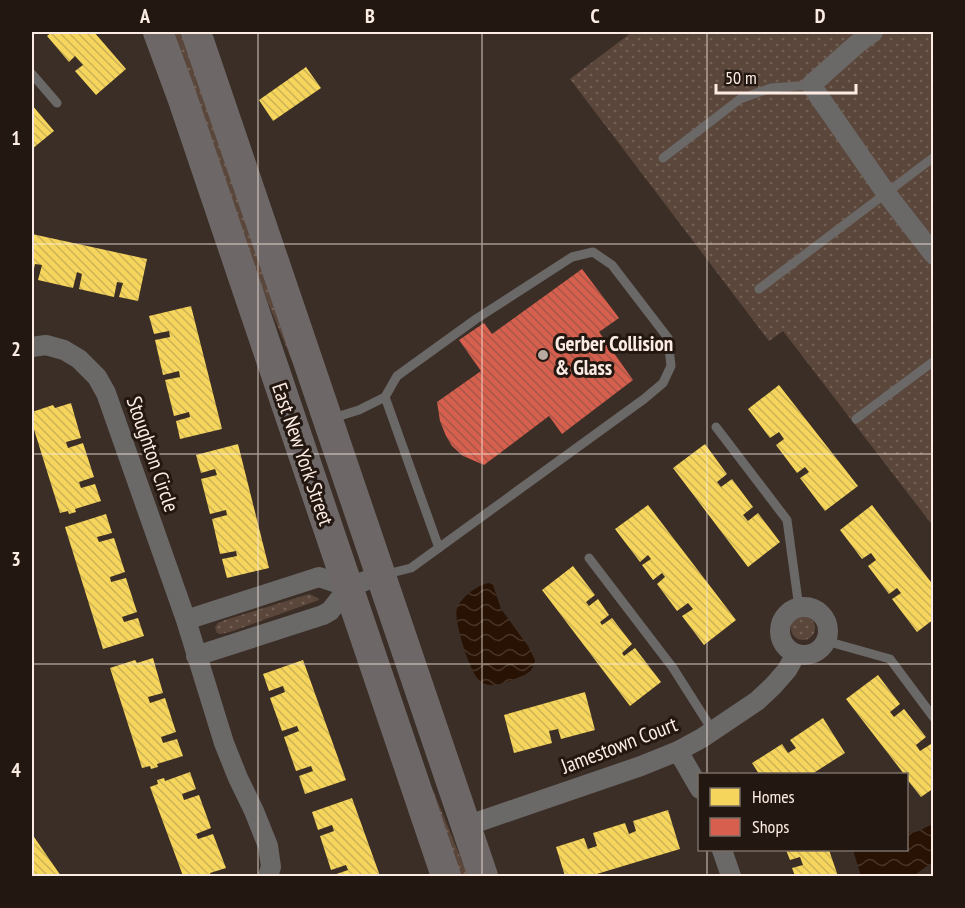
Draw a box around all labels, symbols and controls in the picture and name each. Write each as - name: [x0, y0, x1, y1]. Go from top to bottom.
- text: A: [139, 3, 151, 29]
- text: B: [365, 3, 375, 29]
- text: C: [590, 3, 600, 29]
- text: D: [815, 3, 826, 29]
- scale bar: [716, 57, 856, 95]
- text: 50 m: [725, 66, 757, 89]
- text: 1: [11, 125, 21, 151]
- place label: Gerber Collision & Glass: [555, 330, 673, 381]
- text: 2: [11, 336, 21, 362]
- marker: Gerber Collision & Glass: [536, 348, 550, 362]
- street label: East New York Street: [266, 379, 340, 529]
- street label: Stoughton Circle: [121, 393, 185, 515]
- text: 3: [11, 546, 21, 572]
- street label: Jamestown Court: [556, 710, 681, 780]
- text: 4: [11, 757, 21, 783]
- legend: [698, 773, 908, 851]
- text: Homes: [752, 785, 795, 808]
- text: Shops: [752, 815, 789, 838]

